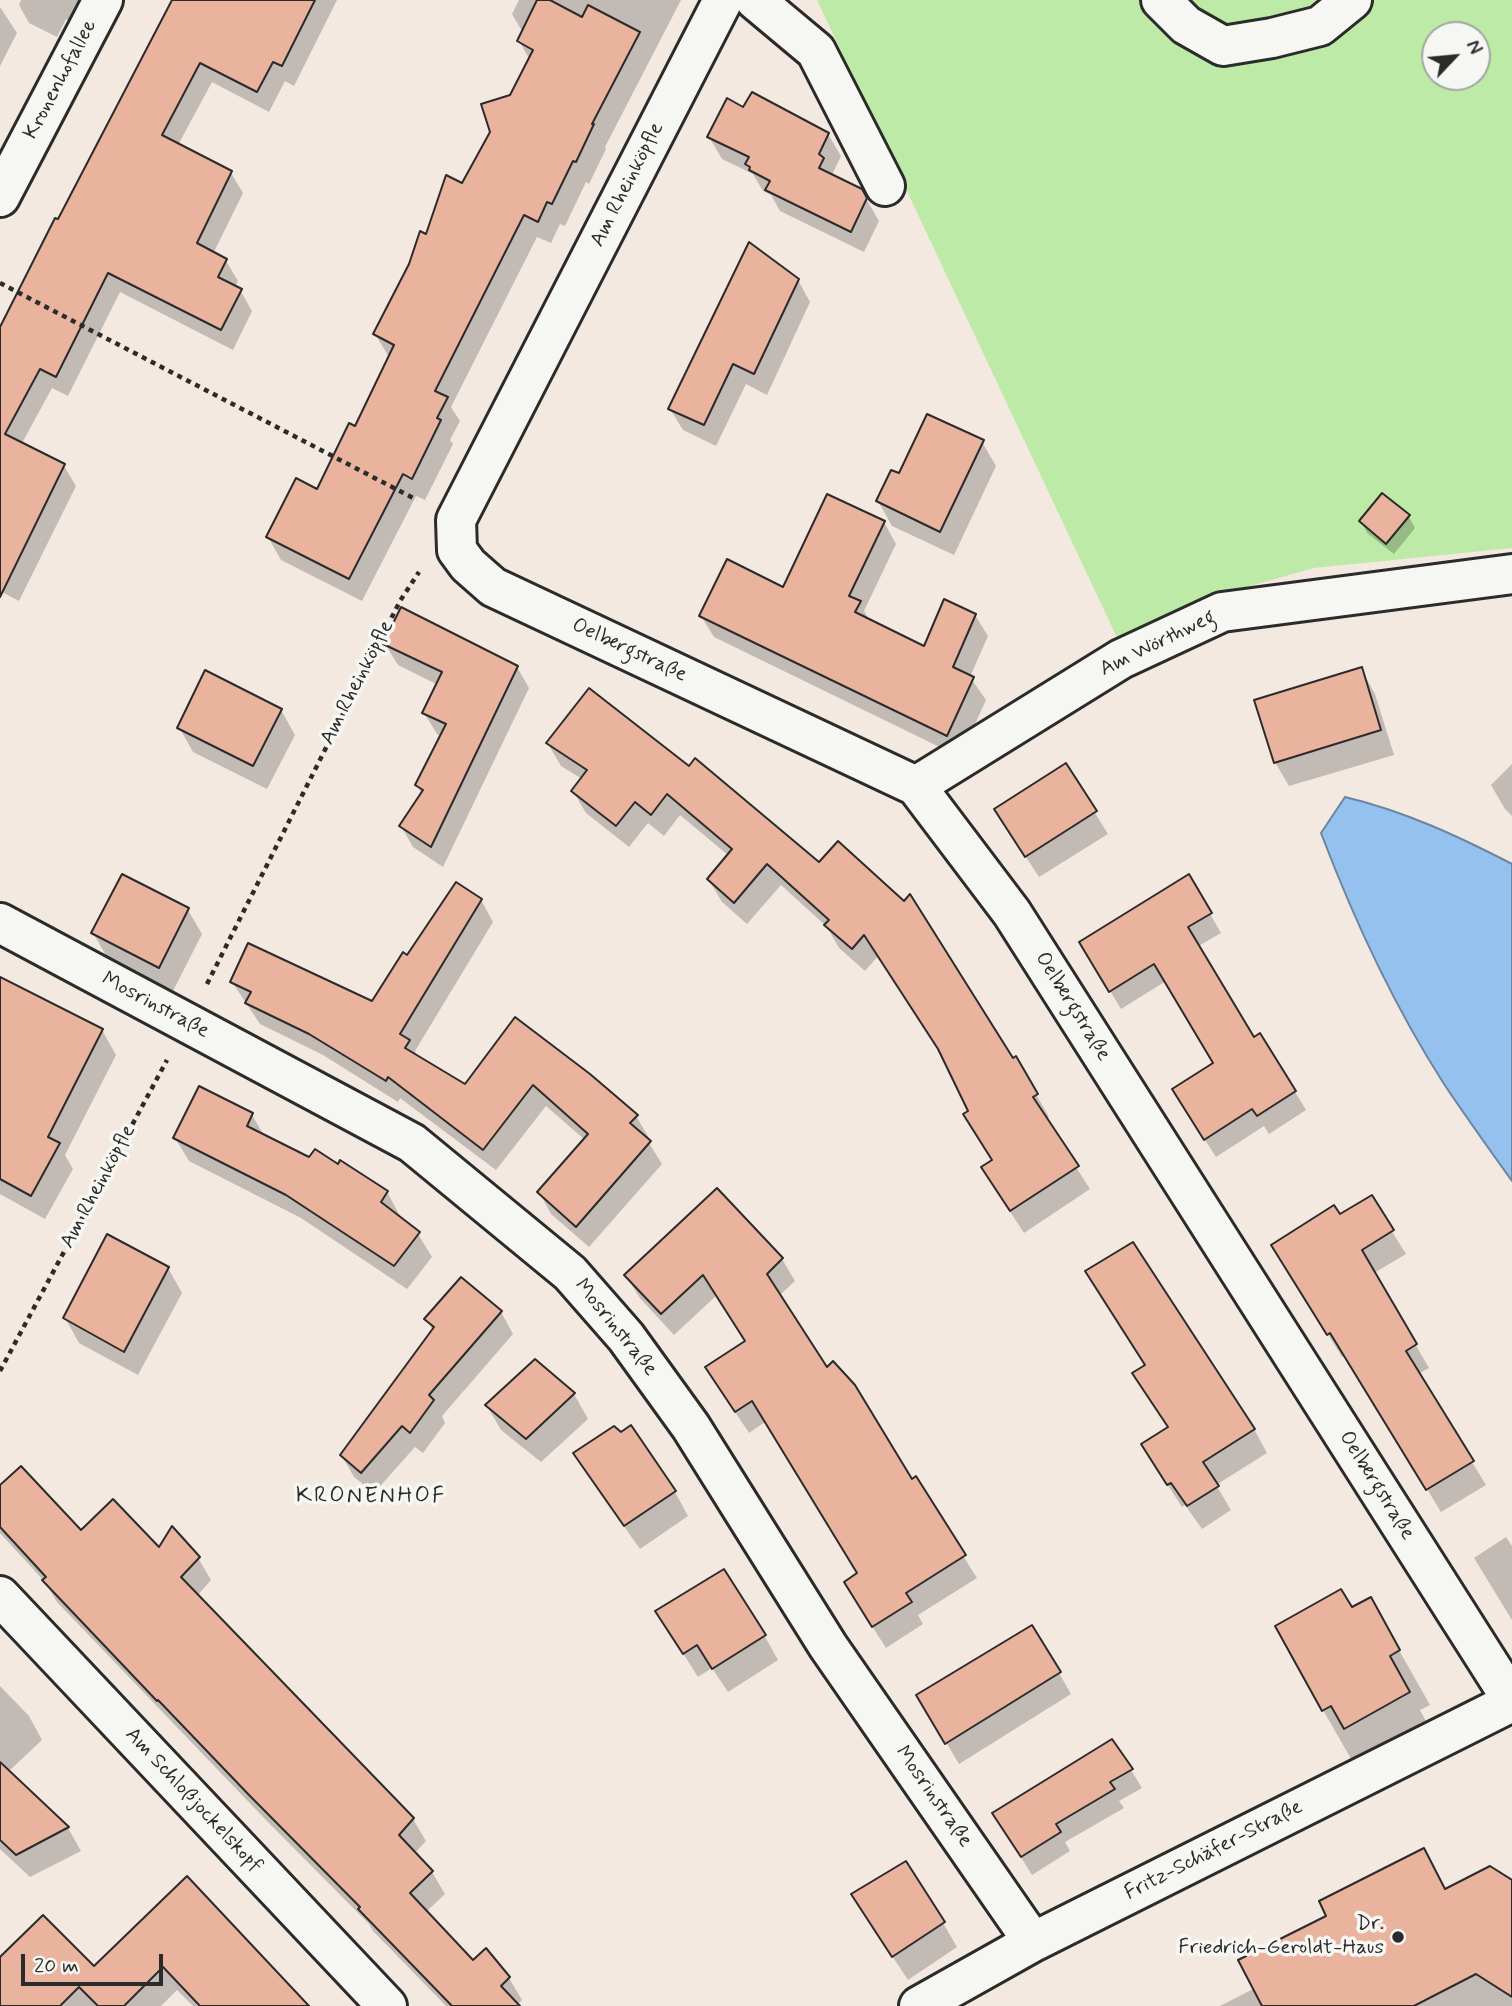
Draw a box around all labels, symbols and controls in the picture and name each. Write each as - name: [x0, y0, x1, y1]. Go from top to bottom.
- street label: Kronenhofallee: [19, 16, 103, 144]
- north arrow: [1421, 21, 1491, 91]
- text: N: [1460, 36, 1488, 59]
- street label: Am Rheinköpfle: [586, 118, 670, 252]
- street label: Am Wörthweg: [1096, 605, 1220, 683]
- street label: Oelbergstraße: [568, 613, 690, 689]
- street label: Am Rheinköpfle: [316, 616, 400, 750]
- street label: Oelbergstraße: [1029, 948, 1115, 1066]
- street label: Mosrinstraße: [97, 967, 213, 1045]
- street label: Am Rheinköpfle: [56, 1121, 142, 1253]
- street label: Mosrinstraße: [568, 1274, 662, 1382]
- street label: Oelbergstraße: [1333, 1427, 1419, 1545]
- district label: KRONENHOF: [297, 1483, 445, 1511]
- street label: Am Schloßjockelskopf: [119, 1723, 267, 1879]
- street label: Mosrinstraße: [889, 1741, 977, 1853]
- street label: Fritz-Schäfer-Straße: [1121, 1795, 1307, 1907]
- place label: Dr. Friedrich-Geroldt-Haus: [1178, 1912, 1384, 1962]
- marker: Dr. Friedrich-Geroldt-Haus: [1390, 1929, 1406, 1945]
- scale bar: [24, 1940, 166, 1984]
- text: 20 m: [34, 1952, 79, 1980]

